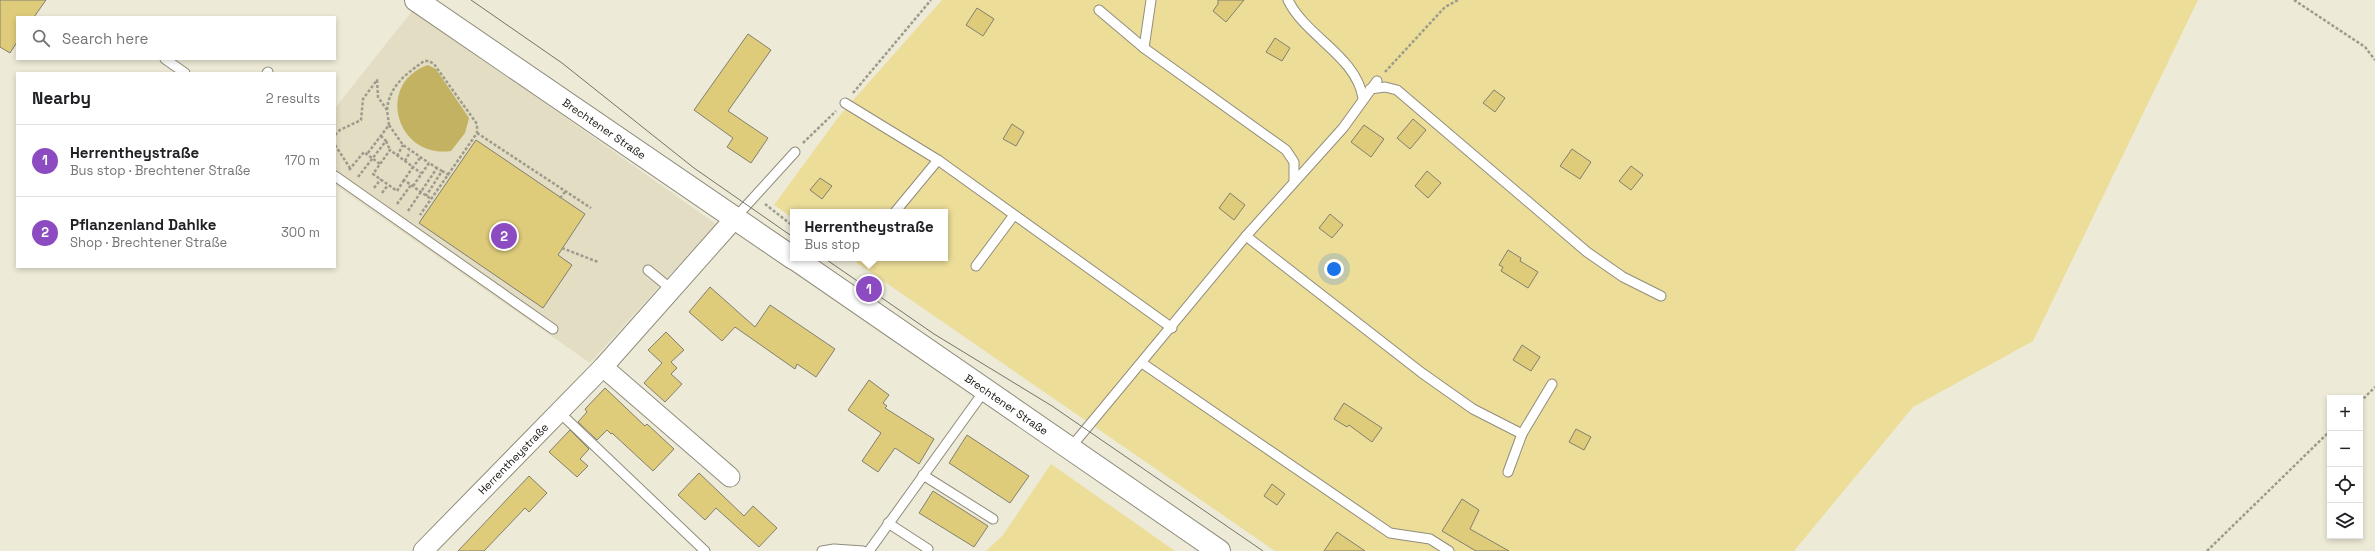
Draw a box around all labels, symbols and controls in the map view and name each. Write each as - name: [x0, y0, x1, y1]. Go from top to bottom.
- search box: [16, 16, 336, 60]
- icon: search: [30, 27, 52, 49]
- text: Search here: [62, 29, 148, 48]
- text: Nearby: [32, 87, 91, 109]
- text: 2 results: [266, 90, 320, 107]
- street label: Brechtener Straße: [560, 95, 649, 162]
- text: Herrentheystraße: [70, 143, 199, 162]
- text: 1: [42, 152, 48, 169]
- text: 170 m: [284, 152, 320, 169]
- text: Bus stop · Brechtener Straße: [70, 162, 251, 179]
- popup: [790, 209, 948, 261]
- text: Pflanzenland Dahlke: [70, 215, 216, 234]
- text: Herrentheystraße: [804, 217, 934, 236]
- pin: 2: [491, 221, 517, 251]
- text: 2: [41, 224, 49, 241]
- text: 300 m: [281, 224, 320, 241]
- text: Shop · Brechtener Straße: [70, 234, 227, 251]
- text: Bus stop: [804, 236, 860, 253]
- your location: [1324, 259, 1344, 279]
- pin: 1: [856, 274, 882, 304]
- street label: Brechtener Straße: [962, 371, 1051, 438]
- map controls: [2327, 395, 2363, 539]
- button: +: [2327, 395, 2363, 431]
- street label: Herrentheystraße: [475, 420, 551, 497]
- button: −: [2327, 431, 2363, 467]
- button: locate: [2327, 467, 2363, 503]
- button: layers: [2327, 503, 2363, 539]

